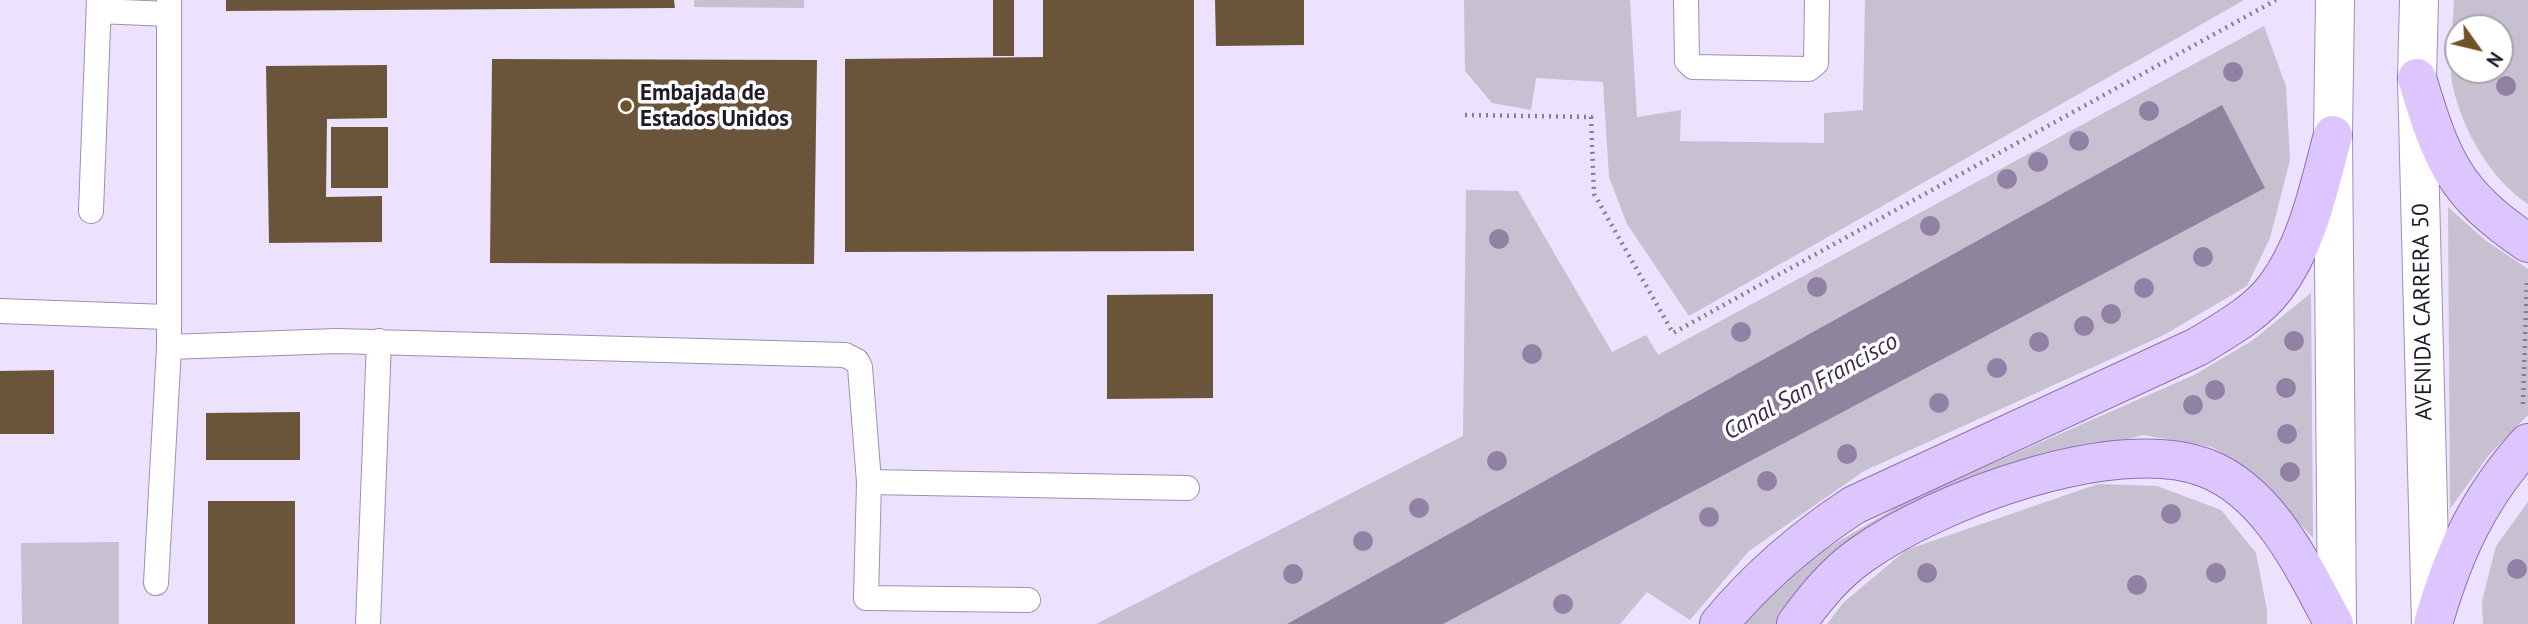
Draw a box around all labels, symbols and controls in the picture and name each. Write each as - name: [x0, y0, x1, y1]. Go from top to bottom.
- north arrow: [2444, 14, 2514, 84]
- text: N: [2481, 48, 2508, 72]
- place label: Embajada de Estados Unidos: [640, 79, 789, 133]
- marker: Embajada de Estados Unidos: [618, 98, 634, 114]
- street label: AVENIDA CARRERA 50: [2407, 203, 2439, 421]
- water label: Canal San Francisco: [1719, 327, 1903, 447]

